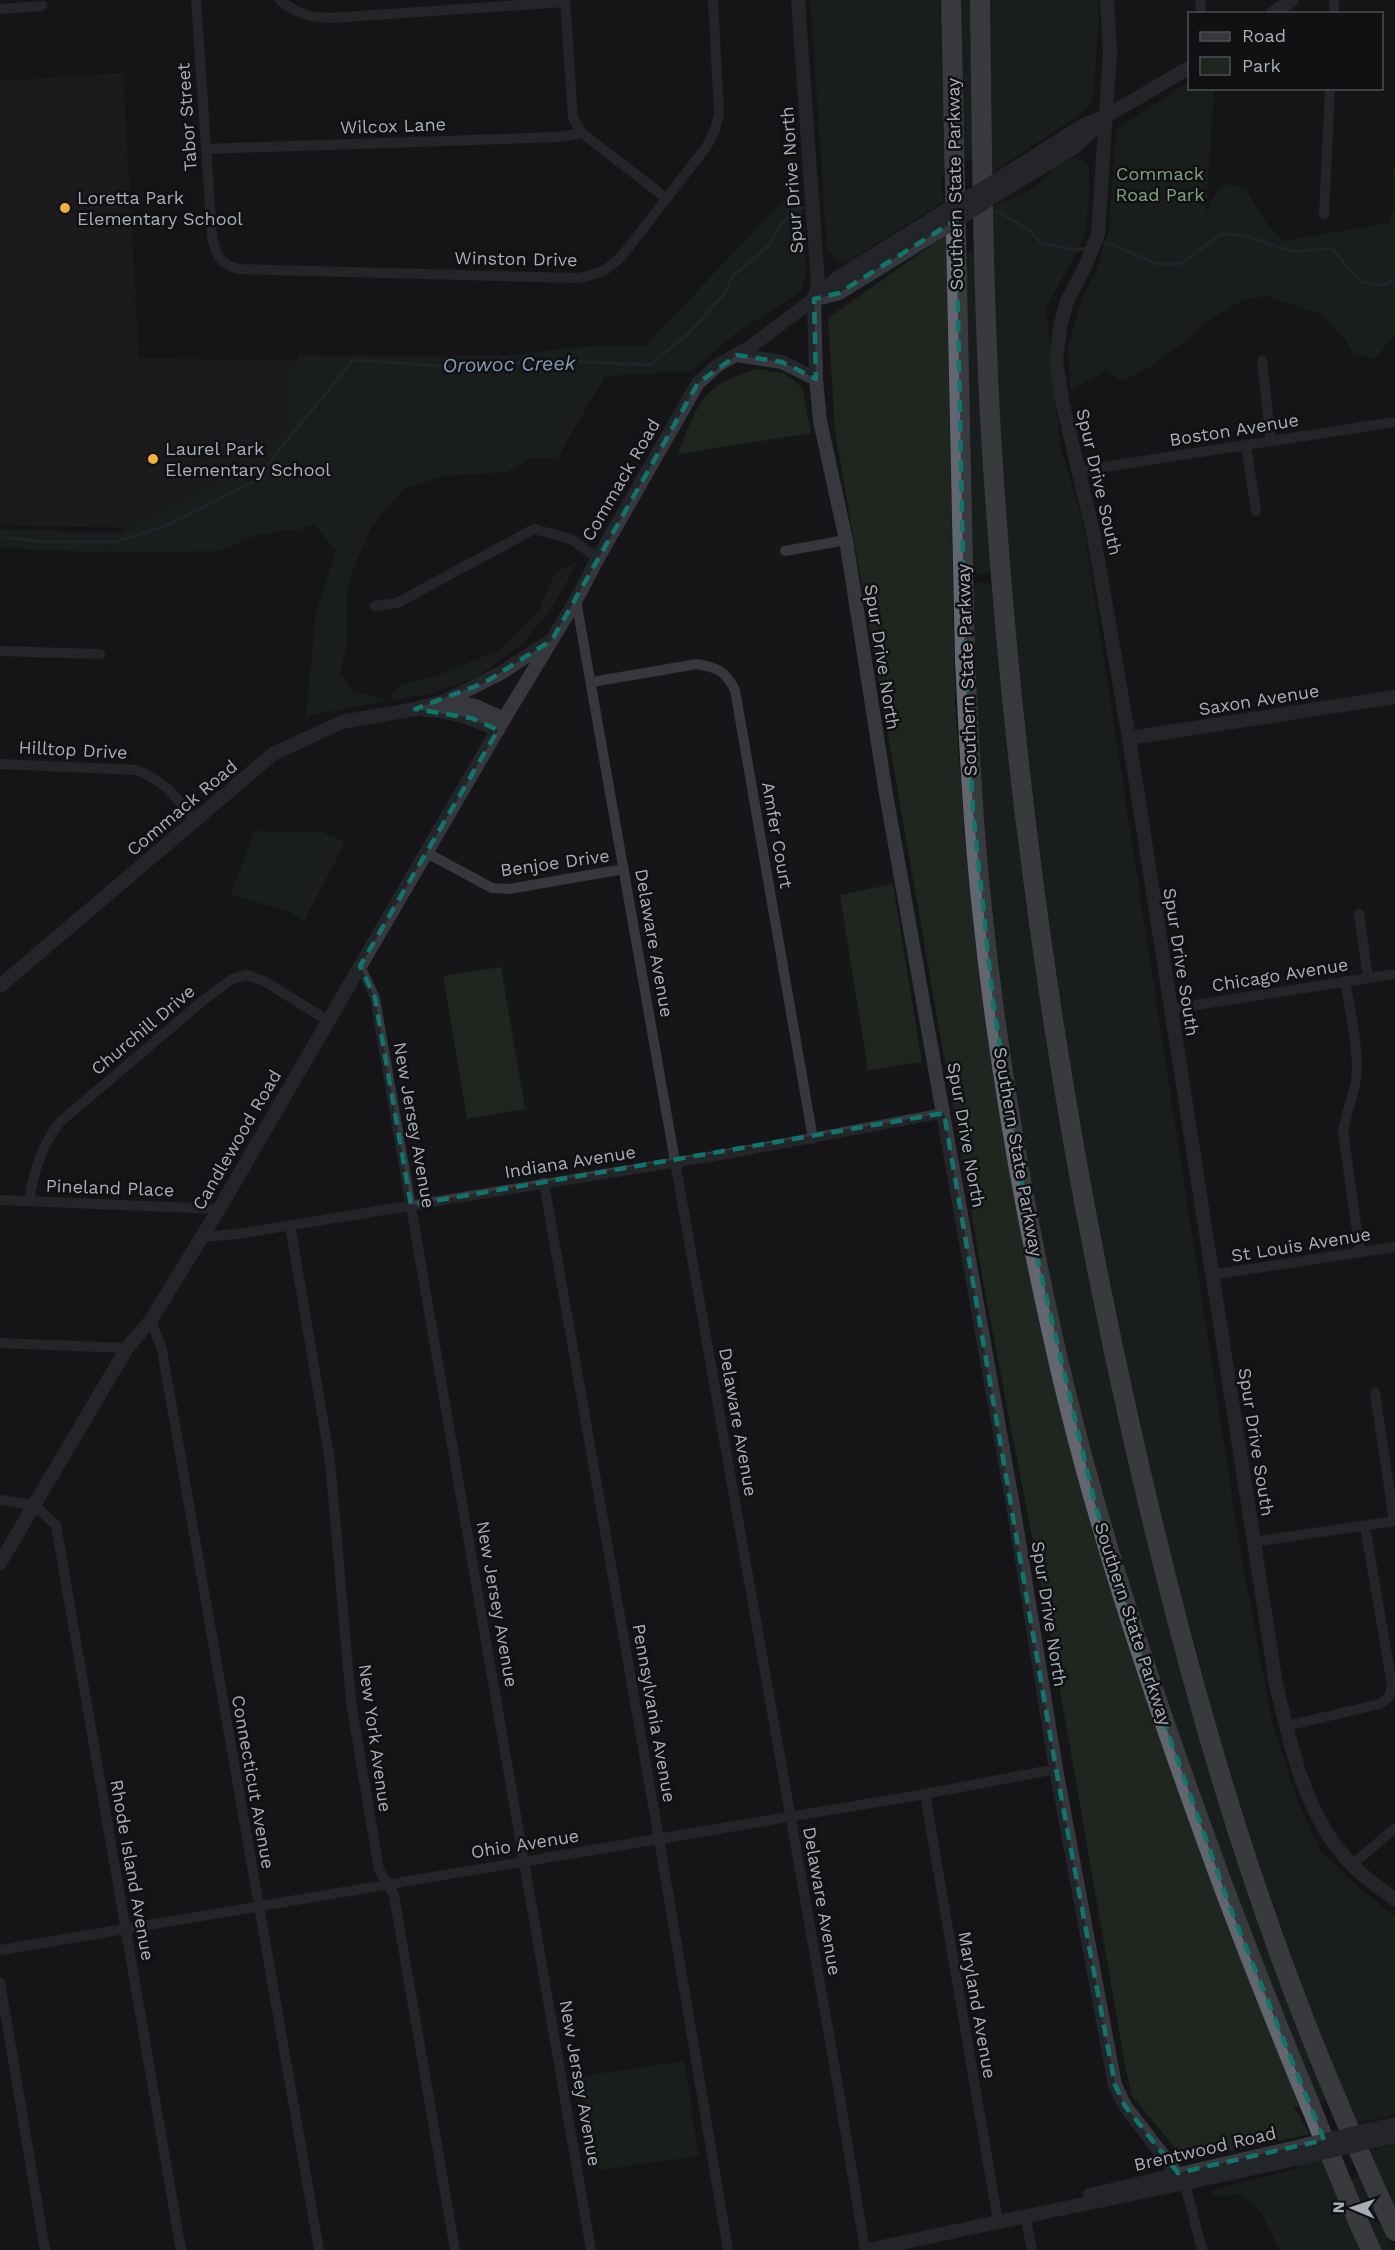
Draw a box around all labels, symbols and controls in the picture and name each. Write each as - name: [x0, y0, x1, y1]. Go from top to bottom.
- legend: [1188, 12, 1383, 90]
- text: Road: [1242, 25, 1286, 46]
- text: Park: [1242, 55, 1281, 76]
- street label: Tabor Street: [172, 62, 201, 172]
- street label: Southern State Parkway: [942, 77, 967, 290]
- street label: Spur Drive North: [776, 106, 807, 254]
- street label: Wilcox Lane: [340, 113, 446, 138]
- park label: Commack Road Park: [1116, 163, 1204, 205]
- place label: Loretta Park Elementary School: [77, 187, 243, 229]
- marker: Loretta Park Elementary School: [58, 201, 72, 215]
- street label: Winston Drive: [454, 247, 578, 270]
- water label: Orowoc Creek: [442, 351, 577, 377]
- street label: Spur Drive South: [1072, 406, 1127, 557]
- street label: Boston Avenue: [1168, 409, 1300, 450]
- street label: Commack Road: [577, 415, 664, 545]
- place label: Laurel Park Elementary School: [165, 438, 331, 480]
- marker: Laurel Park Elementary School: [146, 452, 160, 466]
- street label: Southern State Parkway: [952, 563, 981, 777]
- street label: Spur Drive North: [861, 583, 904, 731]
- street label: Saxon Avenue: [1197, 680, 1321, 719]
- street label: Hilltop Drive: [18, 736, 128, 763]
- street label: Commack Road: [122, 755, 241, 860]
- street label: Amfer Court: [758, 780, 797, 890]
- street label: Benjoe Drive: [499, 844, 611, 881]
- street label: Delaware Avenue: [631, 867, 678, 1019]
- street label: Spur Drive South: [1159, 886, 1204, 1038]
- street label: Chicago Avenue: [1210, 953, 1350, 996]
- street label: Churchill Drive: [87, 980, 199, 1079]
- street label: New Jersey Avenue: [390, 1040, 439, 1210]
- street label: Southern State Parkway: [990, 1045, 1047, 1259]
- street label: Spur Drive North: [943, 1061, 990, 1209]
- street label: Candlewood Road: [188, 1066, 285, 1214]
- street label: Indiana Avenue: [503, 1141, 637, 1182]
- street label: Pineland Place: [45, 1175, 175, 1200]
- street label: St Louis Avenue: [1230, 1223, 1372, 1266]
- street label: Delaware Avenue: [715, 1346, 762, 1498]
- street label: Spur Drive South: [1234, 1366, 1279, 1518]
- street label: New Jersey Avenue: [473, 1519, 522, 1689]
- street label: Southern State Parkway: [1091, 1519, 1177, 1729]
- street label: Spur Drive North: [1028, 1540, 1071, 1688]
- street label: Pennsylvania Avenue: [628, 1622, 681, 1804]
- street label: New York Avenue: [355, 1663, 396, 1813]
- street label: Connecticut Avenue: [228, 1693, 279, 1870]
- street label: Rhode Island Avenue: [106, 1778, 159, 1962]
- street label: Ohio Avenue: [469, 1825, 580, 1862]
- street label: Delaware Avenue: [799, 1825, 846, 1977]
- street label: Maryland Avenue: [954, 1930, 1001, 2080]
- street label: New Jersey Avenue: [556, 1998, 605, 2168]
- street label: Brentwood Road: [1132, 2122, 1278, 2175]
- north arrow: [1323, 2178, 1383, 2238]
- text: N: [1329, 2201, 1348, 2214]

